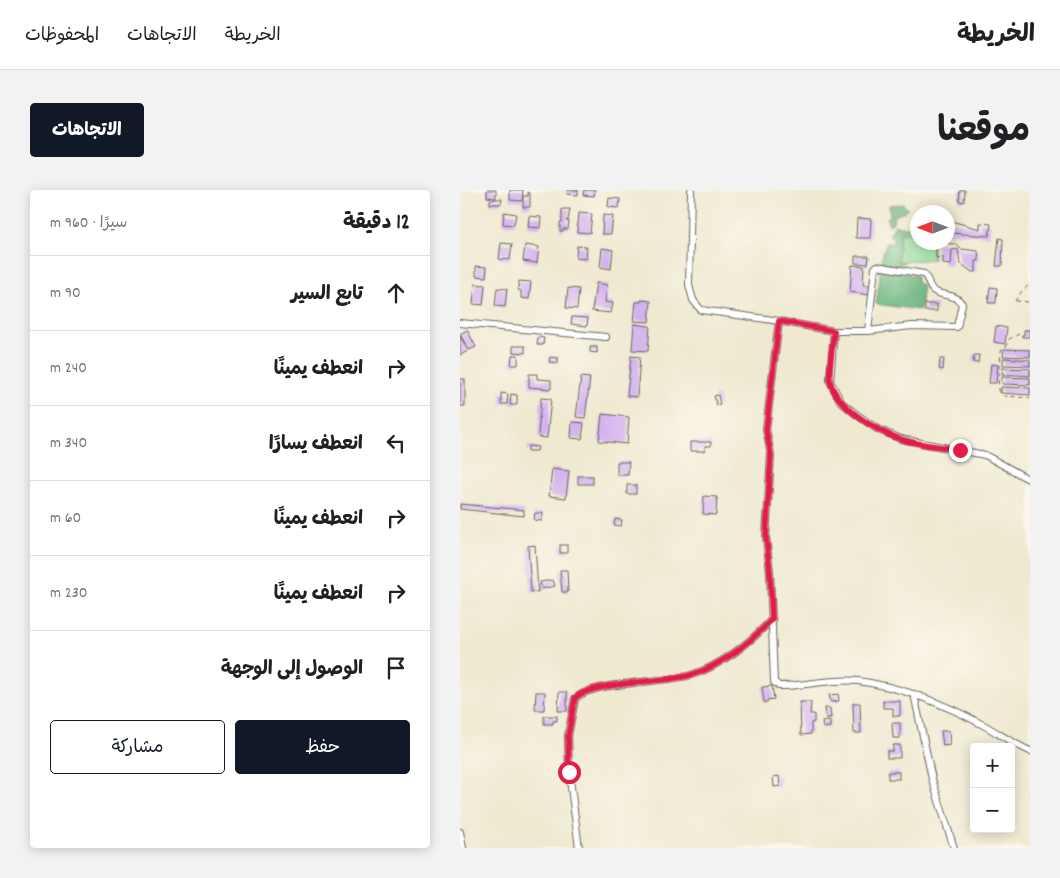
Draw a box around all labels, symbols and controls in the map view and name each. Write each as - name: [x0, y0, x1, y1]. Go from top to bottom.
- text: الخريطة: [957, 19, 1035, 53]
- text: المحفوظات: [25, 24, 99, 49]
- text: الاتجاهات: [127, 24, 197, 49]
- text: الخريطة: [225, 24, 281, 49]
- button: الاتجاهات: [30, 103, 144, 157]
- text: موقعنا: [937, 108, 1030, 158]
- north arrow: [910, 205, 955, 250]
- text: 12 دقيقة: [343, 209, 410, 239]
- text: سيرًا · 960 m: [50, 212, 127, 235]
- icon: ahead: [382, 279, 410, 307]
- text: 90 m: [50, 282, 81, 305]
- text: تابع السير: [291, 282, 363, 309]
- icon: right: [382, 354, 410, 382]
- text: 240 m: [50, 357, 87, 380]
- text: انعطف يمينًا: [274, 357, 363, 384]
- icon: left: [382, 429, 410, 457]
- text: 340 m: [50, 432, 87, 455]
- text: انعطف يسارًا: [269, 432, 363, 459]
- route end: [949, 439, 972, 462]
- icon: right: [382, 504, 410, 532]
- text: 60 m: [50, 507, 81, 530]
- text: انعطف يمينًا: [274, 507, 363, 534]
- icon: right: [382, 579, 410, 607]
- text: 230 m: [50, 582, 88, 605]
- text: انعطف يمينًا: [274, 582, 363, 609]
- icon: arrive: [382, 654, 410, 682]
- text: الوصول إلى الوجهة: [221, 657, 363, 684]
- button: مشاركة: [50, 720, 225, 774]
- button: حفظ: [235, 720, 410, 774]
- map controls: [970, 743, 1015, 833]
- button: +: [970, 743, 1015, 788]
- route start: [558, 761, 581, 784]
- button: −: [970, 788, 1015, 833]

